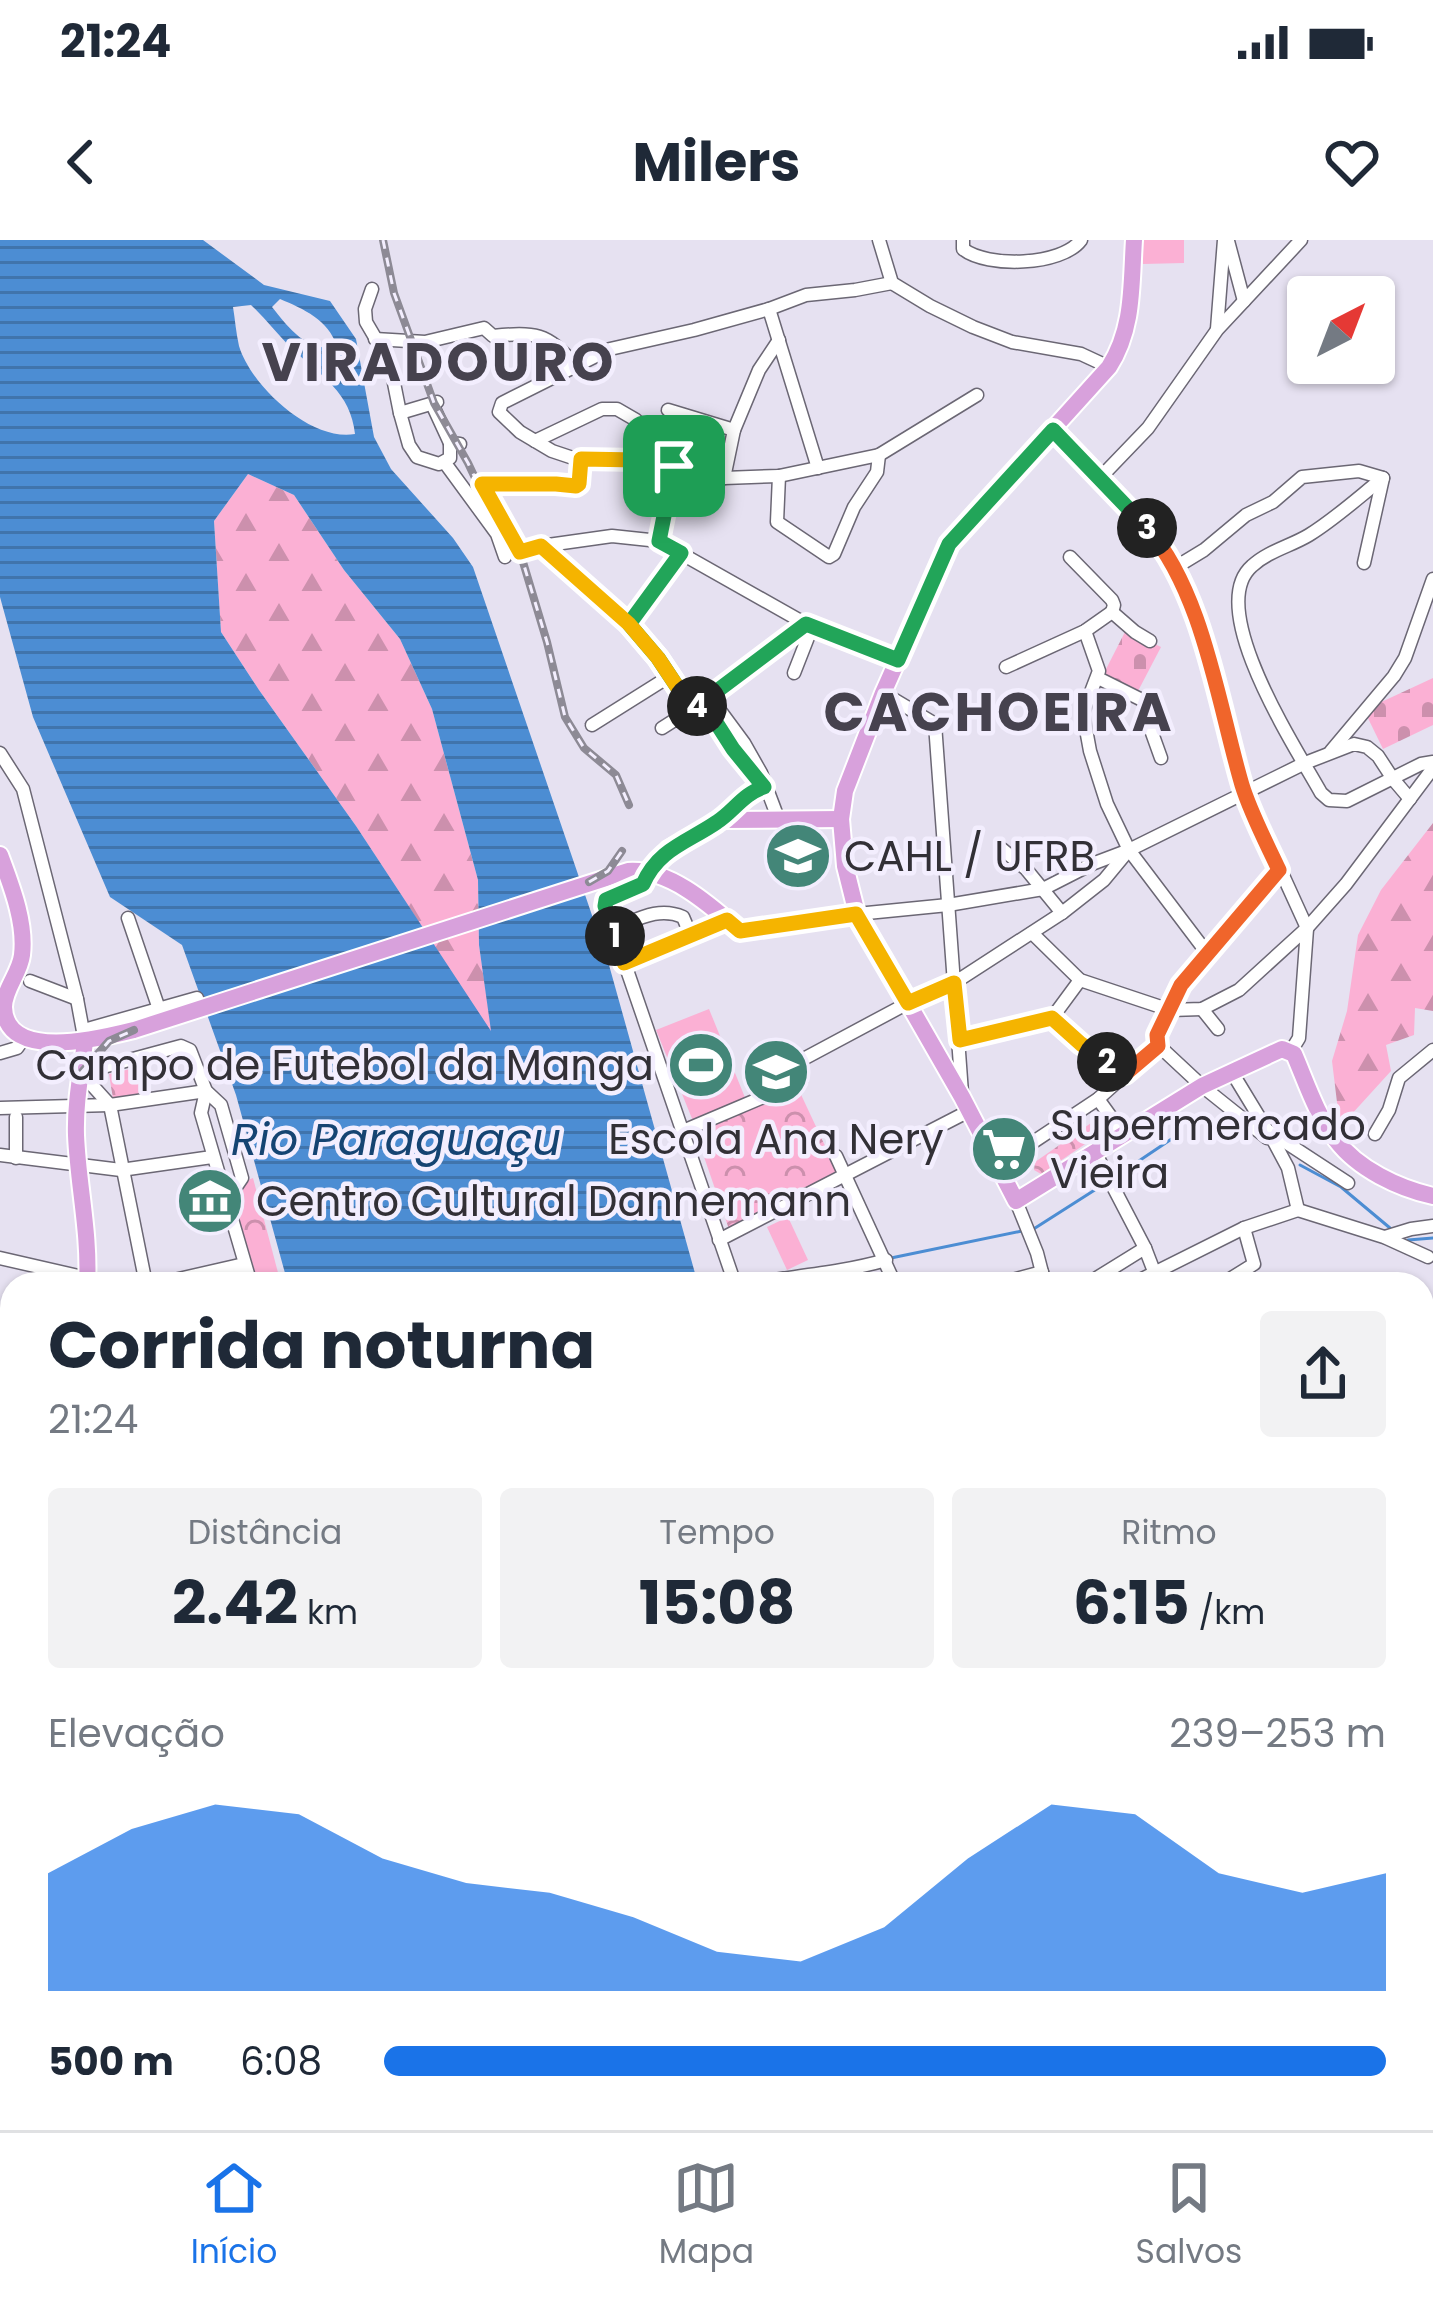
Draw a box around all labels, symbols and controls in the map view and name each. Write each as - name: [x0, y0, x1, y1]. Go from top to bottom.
- text: 21:24: [60, 10, 172, 73]
- text: Milers: [633, 124, 800, 200]
- icon: back: [48, 129, 114, 195]
- icon: heart: [1319, 129, 1385, 195]
- north arrow: [1287, 276, 1395, 384]
- map controls: [1287, 276, 1395, 384]
- district label: VIRADOURO: [262, 324, 616, 400]
- pin: [623, 415, 725, 517]
- icon: arrive: [641, 433, 707, 499]
- pin: 3: [1117, 498, 1177, 558]
- text: 3: [1137, 504, 1157, 551]
- district label: CACHOEIRA: [823, 674, 1175, 750]
- pin: 4: [667, 676, 727, 736]
- text: 4: [686, 682, 708, 729]
- school or university icon: CAHL / UFRB: [763, 821, 833, 891]
- place label: CAHL / UFRB: [844, 827, 1095, 886]
- pin: 1: [585, 906, 645, 966]
- text: 1: [609, 912, 621, 959]
- sports icon: Campo de Futebol da Manga: [666, 1030, 736, 1100]
- pin: 2: [1077, 1032, 1137, 1092]
- place label: Campo de Futebol da Manga: [35, 1036, 654, 1095]
- school or university icon: Escola Ana Nery: [741, 1037, 811, 1107]
- text: 2: [1098, 1038, 1116, 1085]
- place label: Supermercado Vieira: [1050, 1096, 1366, 1203]
- water label: Rio Paraguaçu: [231, 1108, 561, 1171]
- place label: Escola Ana Nery: [608, 1110, 944, 1169]
- supermarket icon: Supermercado Vieira: [969, 1114, 1039, 1184]
- museum icon: Centro Cultural Dannemann: [175, 1166, 245, 1236]
- place label: Centro Cultural Dannemann: [256, 1172, 851, 1231]
- text: Corrida noturna: [48, 1299, 595, 1391]
- button: share: [1260, 1311, 1386, 1437]
- text: 21:24: [48, 1392, 138, 1447]
- text: Distância: [188, 1509, 342, 1556]
- text: Tempo: [659, 1509, 775, 1556]
- text: Ritmo: [1121, 1509, 1217, 1556]
- text: 2.42: [172, 1561, 298, 1645]
- text: 15:08: [639, 1561, 795, 1645]
- text: 6:15: [1073, 1561, 1190, 1645]
- text: km: [298, 1589, 358, 1636]
- text: /km: [1190, 1589, 1265, 1636]
- text: Elevação: [48, 1706, 225, 1761]
- text: 239–253 m: [1169, 1706, 1386, 1761]
- text: 500 m: [48, 2034, 174, 2089]
- text: 6:08: [240, 2034, 322, 2089]
- tab: Início: [191, 2155, 277, 2277]
- tab: Mapa: [659, 2155, 754, 2277]
- tab: Salvos: [1136, 2155, 1242, 2277]

